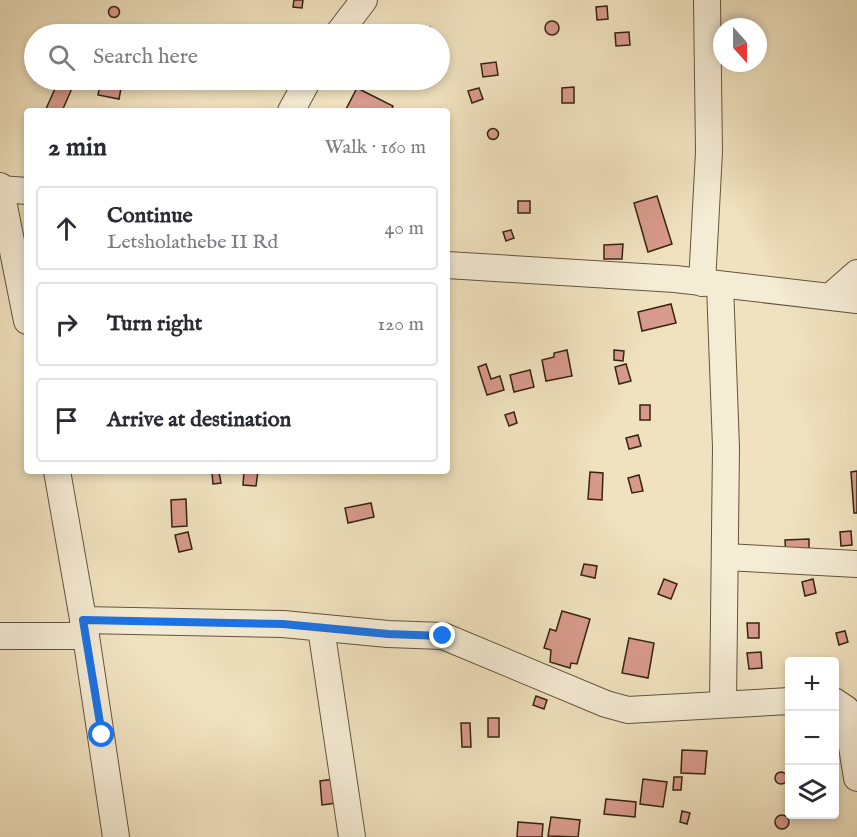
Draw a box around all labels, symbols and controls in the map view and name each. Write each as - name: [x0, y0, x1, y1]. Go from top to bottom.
- north arrow: [713, 18, 767, 72]
- search box: [24, 24, 450, 90]
- icon: search: [45, 41, 78, 74]
- text: Search here: [93, 43, 198, 71]
- text: 2 min: [48, 131, 107, 164]
- text: Walk · 160 m: [325, 135, 426, 160]
- text: Continue: [107, 202, 193, 230]
- icon: ahead: [50, 212, 83, 245]
- text: 40 m: [385, 216, 424, 241]
- text: Letsholathebe II Rd: [107, 230, 278, 255]
- icon: right: [50, 308, 83, 341]
- text: Turn right: [107, 310, 202, 338]
- text: 120 m: [378, 312, 424, 337]
- icon: arrive: [50, 404, 83, 437]
- text: Arrive at destination: [107, 406, 291, 434]
- route end: [429, 622, 455, 648]
- map controls: [785, 657, 839, 819]
- button: +: [785, 657, 839, 711]
- button: −: [785, 711, 839, 765]
- route start: [88, 721, 114, 747]
- button: layers: [785, 765, 839, 819]

